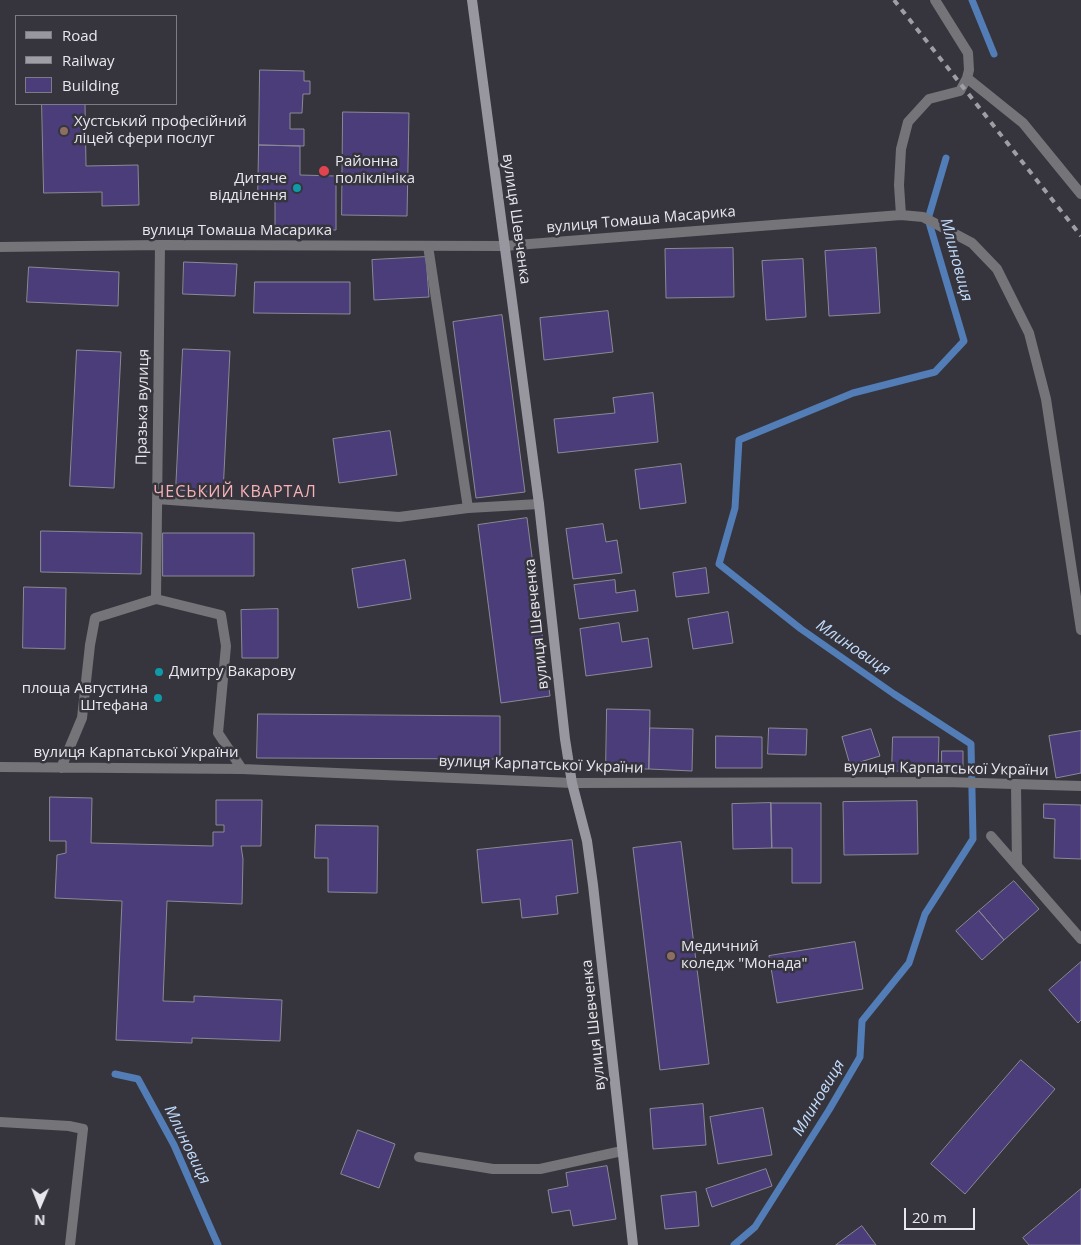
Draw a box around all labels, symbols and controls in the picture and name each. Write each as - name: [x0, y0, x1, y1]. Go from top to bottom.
- legend: [15, 15, 178, 105]
- text: Road: [62, 25, 98, 45]
- text: Railway: [62, 50, 115, 70]
- text: Building: [62, 75, 119, 95]
- place label: Хустський професійний ліцей сфери послуг: [74, 113, 247, 148]
- marker: Хустський професійний ліцей сфери послуг: [58, 125, 70, 137]
- place label: Районна поліклініка: [335, 153, 415, 188]
- street label: вулиця Шевченка: [498, 153, 534, 285]
- marker: Районна поліклініка: [317, 164, 331, 178]
- place label: Дитяче відділення: [209, 170, 287, 205]
- marker: Дитяче відділення: [291, 182, 303, 194]
- street label: вулиця Томаша Масарика: [545, 203, 737, 237]
- water label: Млиновиця: [936, 216, 976, 304]
- street label: вулиця Томаша Масарика: [142, 222, 332, 240]
- street label: Празька вулиця: [133, 349, 153, 465]
- district label: ЧЕСЬКИЙ КВАРТАЛ: [151, 482, 319, 502]
- street label: вулиця Шевченка: [521, 558, 553, 690]
- water label: Млиновиця: [812, 616, 894, 680]
- place label: Дмитру Вакарову: [169, 663, 296, 681]
- marker: Дмитру Вакарову: [153, 666, 165, 678]
- place label: площа Августина Штефана: [22, 680, 148, 715]
- marker: площа Августина Штефана: [152, 692, 164, 704]
- street label: вулиця Карпатської України: [33, 744, 239, 762]
- street label: вулиця Карпатської України: [438, 752, 644, 778]
- street label: вулиця Карпатської України: [843, 758, 1049, 780]
- place label: Медичний коледж "Монада": [681, 938, 808, 973]
- marker: Медичний коледж "Монада": [665, 950, 677, 962]
- street label: вулиця Шевченка: [578, 959, 610, 1091]
- water label: Млиновиця: [789, 1056, 849, 1140]
- water label: Млиновиця: [160, 1102, 214, 1188]
- north arrow: [15, 1180, 65, 1230]
- scale bar: [906, 1198, 977, 1230]
- text: 20 m: [912, 1207, 947, 1227]
- text: N: [34, 1211, 46, 1230]

